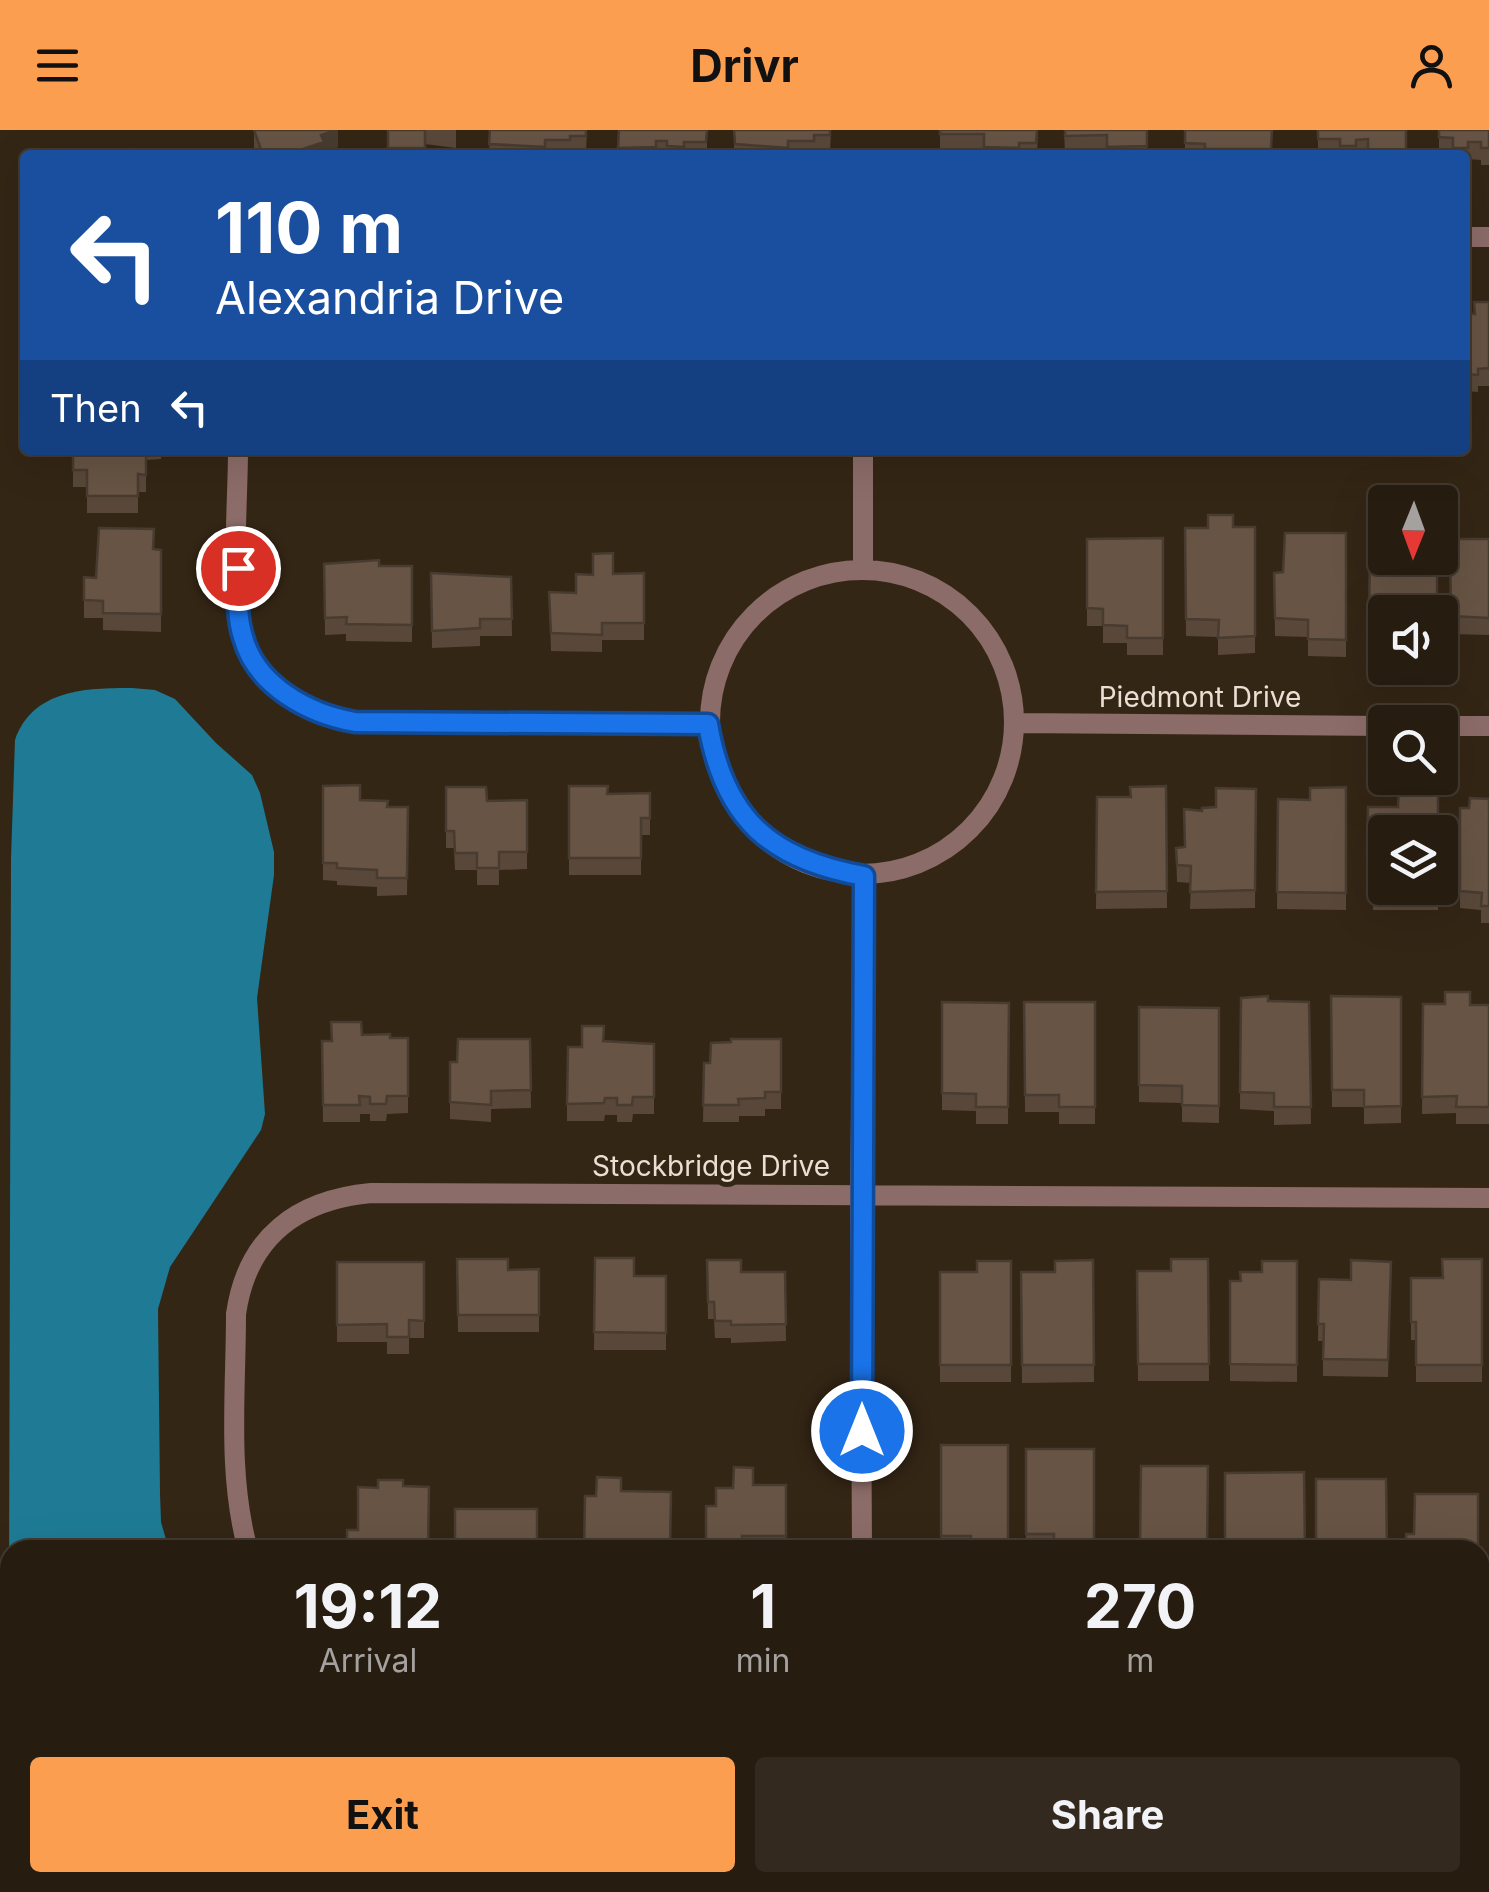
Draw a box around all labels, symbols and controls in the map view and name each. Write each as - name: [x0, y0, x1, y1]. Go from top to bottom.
- icon: menu: [30, 38, 85, 93]
- text: Drivr: [690, 38, 799, 93]
- icon: person: [1404, 38, 1459, 93]
- text: 110 m: [215, 185, 403, 270]
- icon: left: [50, 190, 180, 320]
- text: Alexandria Drive: [215, 270, 564, 325]
- icon: left: [162, 380, 217, 435]
- text: Then: [50, 385, 142, 431]
- north arrow: [1368, 485, 1458, 575]
- map controls: [1368, 485, 1458, 905]
- pin: [196, 526, 281, 611]
- icon: arrive: [211, 541, 266, 596]
- button: sound: [1368, 595, 1458, 685]
- street label: Piedmont Drive: [1099, 680, 1301, 714]
- button: search: [1368, 705, 1458, 795]
- button: layers: [1368, 815, 1458, 905]
- street label: Stockbridge Drive: [592, 1149, 830, 1183]
- position arrow: [810, 1379, 914, 1483]
- text: 19:12: [294, 1570, 442, 1642]
- text: 1: [750, 1570, 776, 1642]
- text: 270: [1084, 1570, 1196, 1642]
- text: Arrival: [319, 1641, 417, 1680]
- text: min: [736, 1641, 790, 1680]
- text: m: [1126, 1641, 1154, 1680]
- button: Exit: [30, 1757, 735, 1872]
- button: Share: [755, 1757, 1460, 1872]

